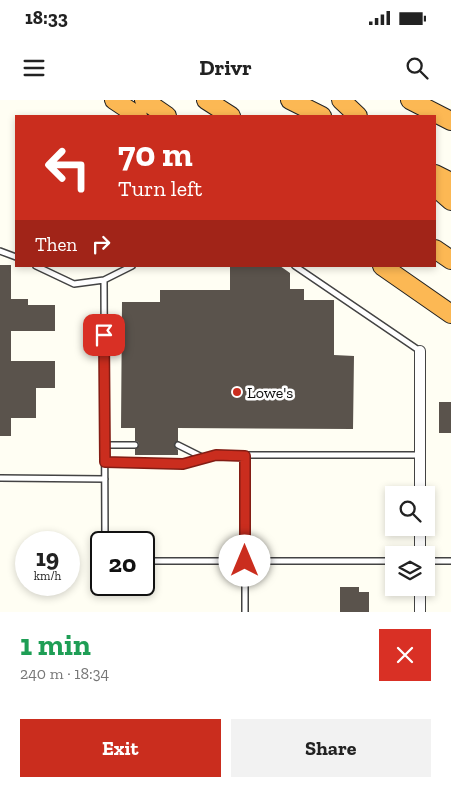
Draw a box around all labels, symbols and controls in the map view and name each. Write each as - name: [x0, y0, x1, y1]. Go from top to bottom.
- text: 18:33: [25, 6, 68, 29]
- icon: menu: [20, 54, 48, 82]
- text: Drivr: [199, 54, 252, 81]
- icon: search: [403, 54, 431, 82]
- text: 70 m: [118, 133, 193, 175]
- icon: left: [35, 135, 100, 200]
- text: Turn left: [118, 175, 202, 202]
- icon: right: [87, 230, 115, 258]
- text: Then: [35, 233, 77, 256]
- pin: [83, 314, 125, 356]
- icon: arrive: [90, 321, 118, 349]
- place label: Lowe's: [247, 383, 293, 402]
- marker: Lowe's: [231, 386, 243, 398]
- map controls: [385, 486, 435, 596]
- button: search: [385, 486, 435, 536]
- speed limit sign: 20: [90, 531, 155, 596]
- position arrow: [218, 534, 270, 586]
- text: 19: [36, 542, 59, 572]
- button: layers: [385, 546, 435, 596]
- text: km/h: [34, 569, 61, 583]
- text: 1 min: [20, 627, 91, 663]
- button: close: [379, 629, 431, 681]
- text: 240 m · 18:34: [20, 664, 109, 683]
- button: Exit: [20, 719, 221, 777]
- button: Share: [231, 719, 431, 777]

